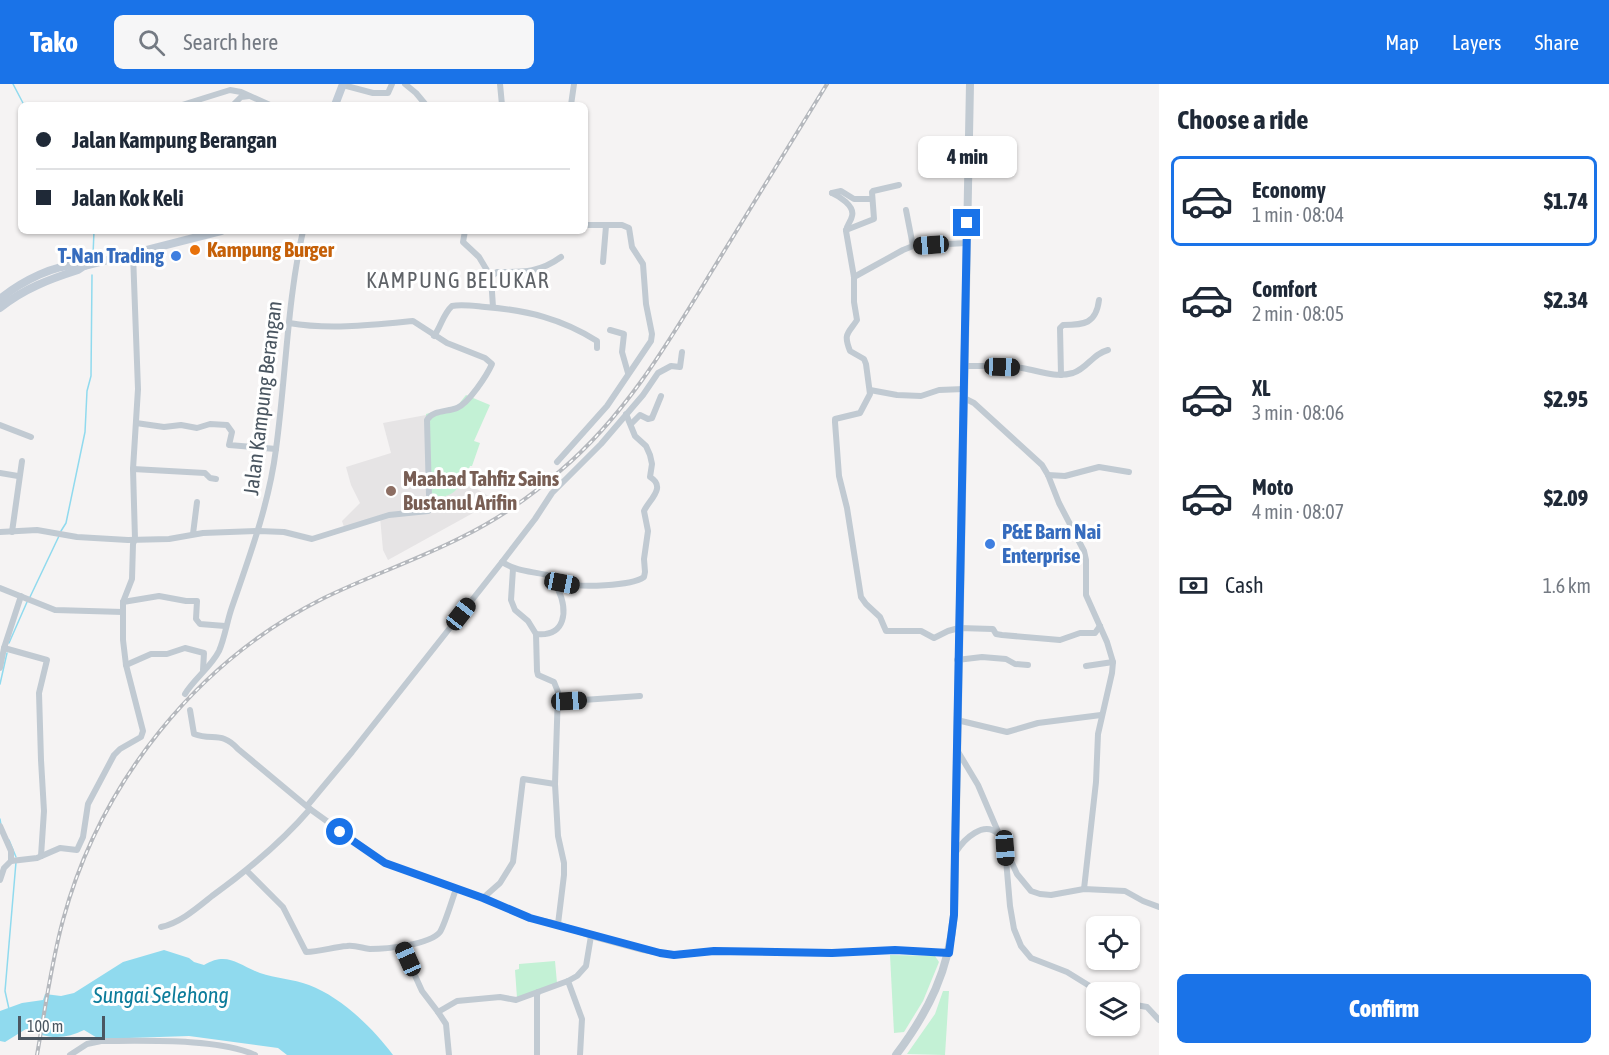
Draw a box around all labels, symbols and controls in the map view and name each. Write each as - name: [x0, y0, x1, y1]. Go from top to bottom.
- search box: [114, 15, 534, 69]
- text: Tako: [30, 26, 78, 58]
- icon: search: [135, 26, 168, 59]
- text: Search here: [183, 29, 278, 55]
- text: Map: [1385, 30, 1419, 54]
- text: Layers: [1452, 30, 1502, 54]
- text: Share: [1535, 30, 1579, 54]
- text: Choose a ride: [1177, 104, 1309, 135]
- text: Jalan Kampung Berangan: [72, 127, 277, 153]
- callout: 4 min: [918, 136, 1016, 178]
- text: 4 min: [947, 145, 988, 168]
- icon: car: [1180, 174, 1234, 228]
- text: Economy: [1252, 177, 1326, 203]
- text: Jalan Kok Keli: [72, 185, 184, 211]
- text: $1.74: [1544, 188, 1588, 214]
- text: 1 min · 08:04: [1252, 203, 1344, 226]
- route end: [953, 209, 980, 236]
- car: [912, 235, 950, 255]
- place label: Kampung Burger: [207, 237, 335, 261]
- place label: T-Nan Trading: [58, 243, 165, 267]
- marker: Kampung Burger: [188, 243, 202, 257]
- marker: T-Nan Trading: [169, 249, 183, 263]
- district label: KAMPUNG BELUKAR: [366, 267, 550, 293]
- icon: car: [1180, 273, 1234, 327]
- text: Comfort: [1252, 276, 1317, 302]
- text: $2.34: [1544, 287, 1588, 313]
- street label: Jalan Kampung Berangan: [238, 299, 286, 496]
- text: 2 min · 08:05: [1252, 302, 1344, 325]
- car: [984, 357, 1020, 377]
- icon: car: [1180, 372, 1234, 426]
- text: XL: [1252, 375, 1270, 401]
- text: $2.95: [1544, 386, 1588, 412]
- text: 3 min · 08:06: [1252, 401, 1344, 424]
- place label: Maahad Tahfiz Sains Bustanul Arifin: [403, 466, 560, 514]
- icon: car: [1180, 471, 1234, 525]
- text: Moto: [1252, 474, 1294, 500]
- marker: Maahad Tahfiz Sains Bustanul Arifin: [384, 484, 398, 498]
- text: $2.09: [1544, 485, 1588, 511]
- text: 4 min · 08:07: [1252, 500, 1344, 523]
- place label: P&E Barn Nai Enterprise: [1002, 519, 1101, 567]
- marker: P&E Barn Nai Enterprise: [983, 537, 997, 551]
- icon: cash: [1177, 569, 1210, 602]
- car: [543, 571, 581, 595]
- text: Cash: [1225, 572, 1264, 598]
- text: 1.6 km: [1543, 574, 1591, 597]
- car: [443, 594, 479, 634]
- car: [551, 691, 587, 711]
- route start: [326, 818, 353, 845]
- car: [995, 829, 1015, 867]
- map controls: [1086, 916, 1140, 1036]
- button: locate: [1086, 916, 1140, 970]
- car: [392, 939, 424, 979]
- button: Confirm: [1177, 974, 1591, 1043]
- water label: Sungai Selehong: [92, 982, 229, 1008]
- button: layers: [1086, 982, 1140, 1036]
- scale bar: [18, 1013, 105, 1040]
- text: 100 m: [27, 1017, 63, 1035]

